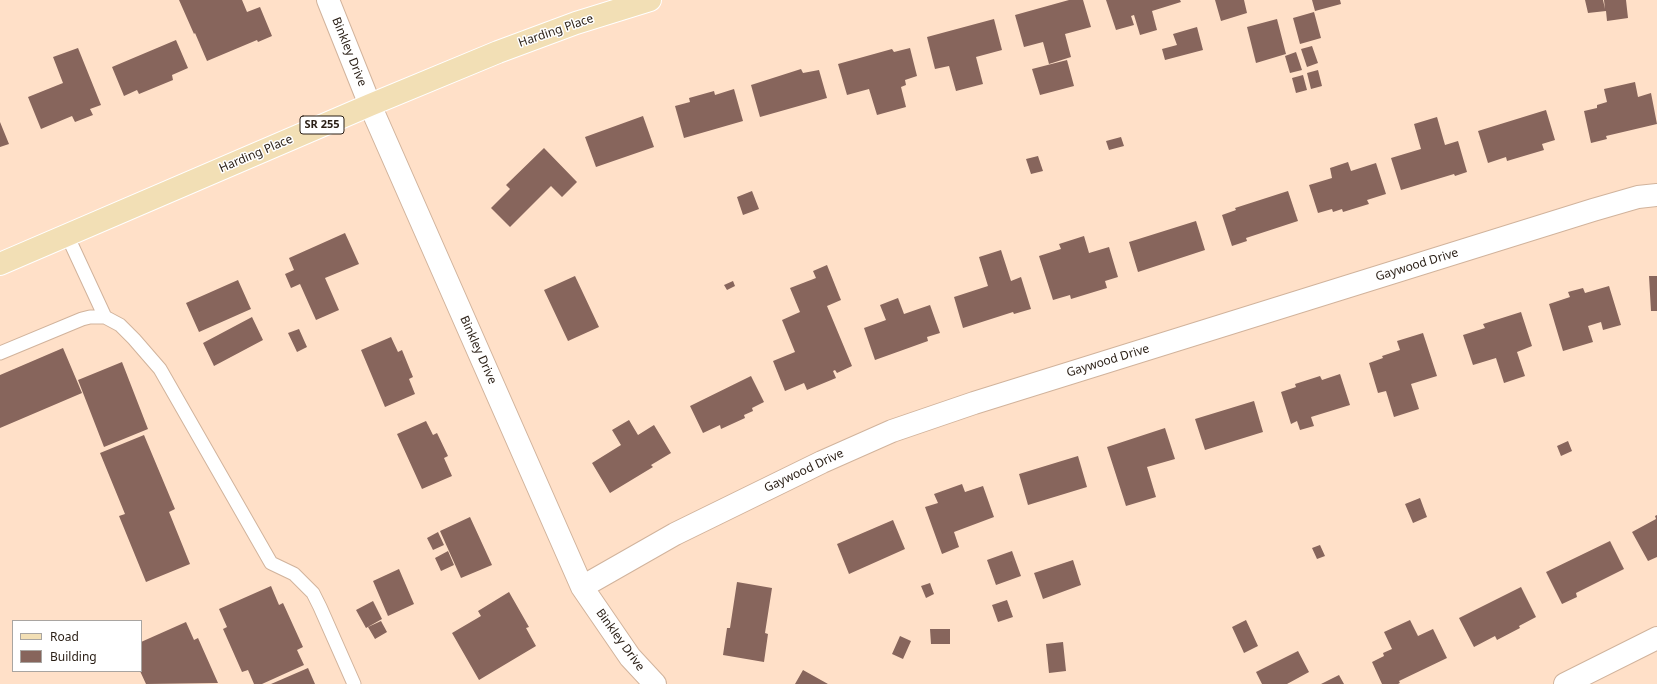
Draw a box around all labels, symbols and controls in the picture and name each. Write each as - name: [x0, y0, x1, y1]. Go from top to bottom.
- street label: Harding Place: [517, 11, 595, 51]
- street label: Binkley Drive: [329, 15, 369, 89]
- road number: SR 255: [300, 116, 344, 134]
- street label: Harding Place: [217, 132, 295, 176]
- street label: Gaywood Drive: [1374, 246, 1460, 284]
- street label: Binkley Drive: [457, 314, 499, 386]
- street label: Gaywood Drive: [1065, 342, 1151, 380]
- street label: Gaywood Drive: [762, 446, 846, 496]
- street label: Binkley Drive: [593, 606, 647, 674]
- legend: [12, 620, 142, 672]
- text: Road: [50, 628, 79, 645]
- text: Building: [50, 648, 97, 665]

